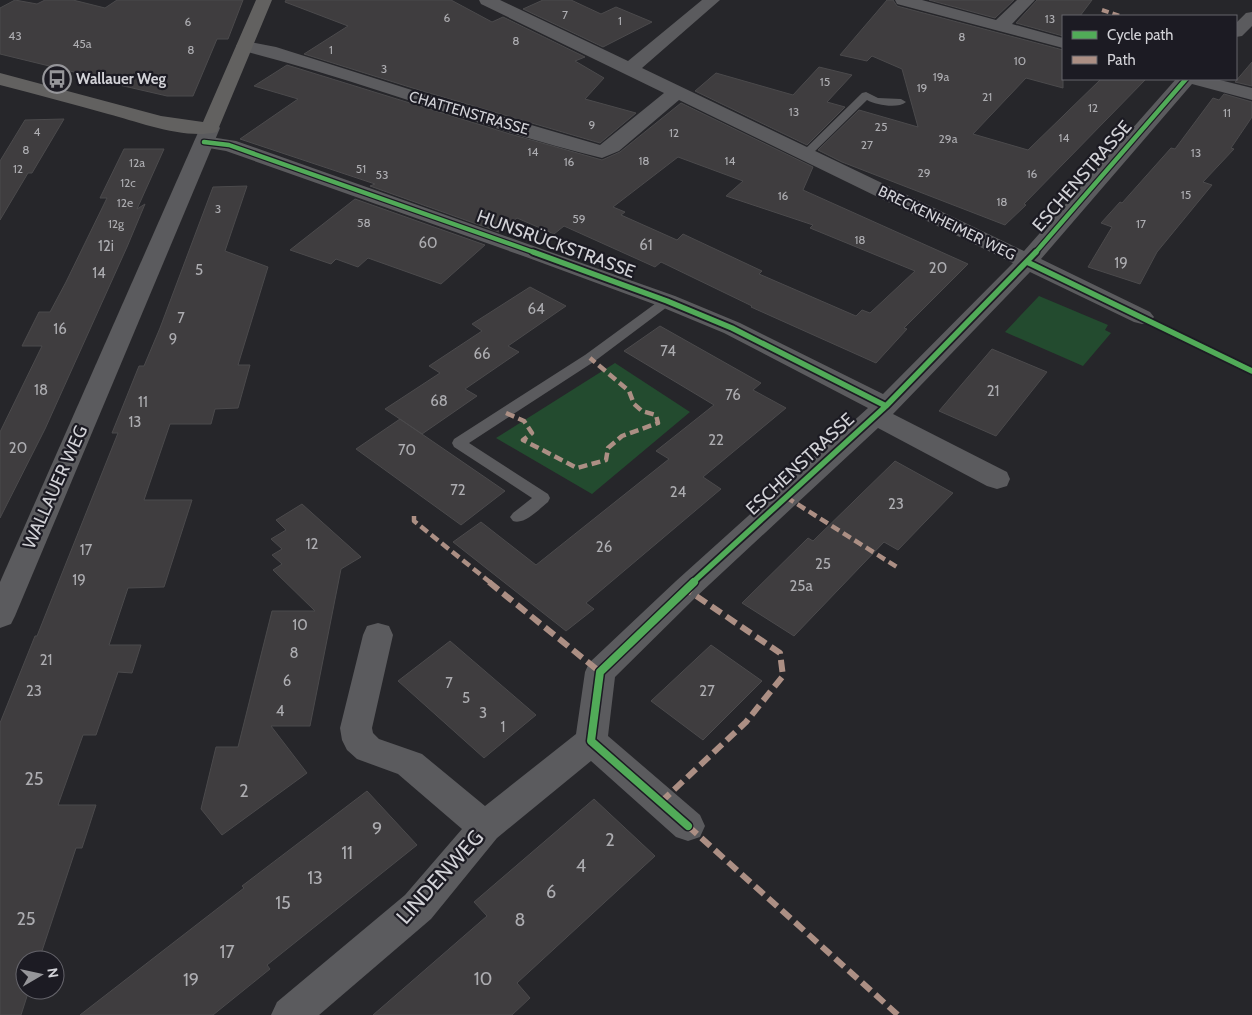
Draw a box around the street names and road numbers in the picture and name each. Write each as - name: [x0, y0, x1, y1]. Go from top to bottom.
- street label: CHATTENSTRASSE: [407, 87, 531, 139]
- street label: ESCHENSTRASSE: [1028, 116, 1136, 236]
- street label: BRECKENHEIMER WEG: [875, 182, 1019, 264]
- street label: HUNSRÜCKSTRASSE: [474, 205, 638, 283]
- street label: ESCHENSTRASSE: [741, 408, 859, 520]
- street label: WALLAUER WEG: [18, 422, 92, 552]
- street label: LINDENWEG: [391, 825, 488, 929]

